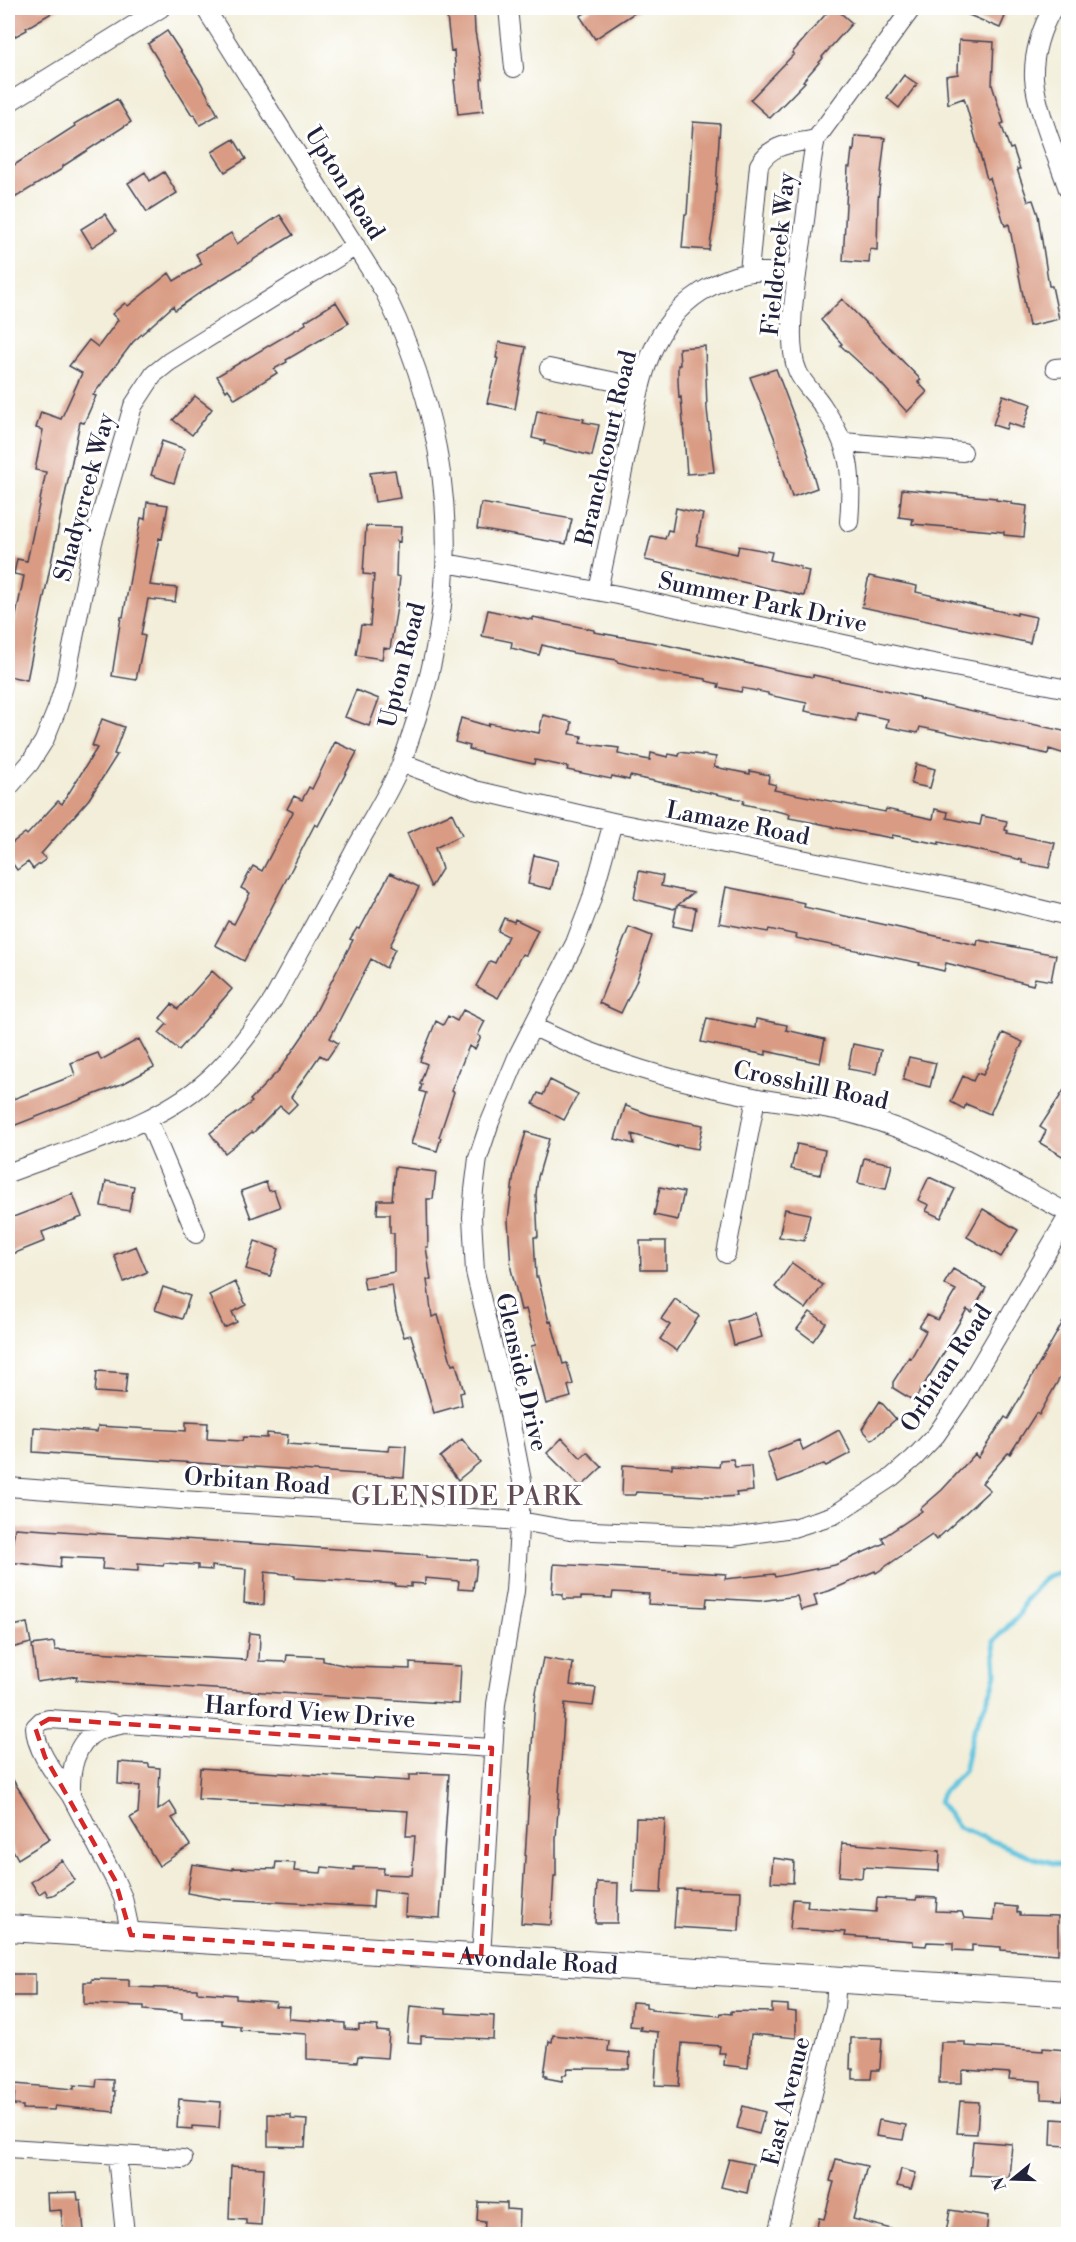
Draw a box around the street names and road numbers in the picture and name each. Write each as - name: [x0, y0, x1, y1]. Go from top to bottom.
- street label: Upton Road: [298, 121, 391, 246]
- street label: Fieldcreek Way: [755, 171, 803, 337]
- street label: Branchcourt Road: [570, 347, 644, 550]
- street label: Shadycreek Way: [48, 409, 122, 585]
- street label: Summer Park Drive: [656, 566, 870, 640]
- street label: Upton Road: [373, 599, 433, 731]
- street label: Lamaze Road: [664, 795, 812, 853]
- street label: Crosshill Road: [730, 1055, 892, 1117]
- street label: Glenside Drive: [488, 1290, 554, 1454]
- street label: Orbitan Road: [894, 1299, 999, 1438]
- street label: Orbitan Road: [183, 1462, 331, 1502]
- street label: Harford View Drive: [204, 1691, 416, 1735]
- street label: Avondale Road: [456, 1942, 619, 1982]
- street label: East Avenue: [756, 2034, 817, 2169]

